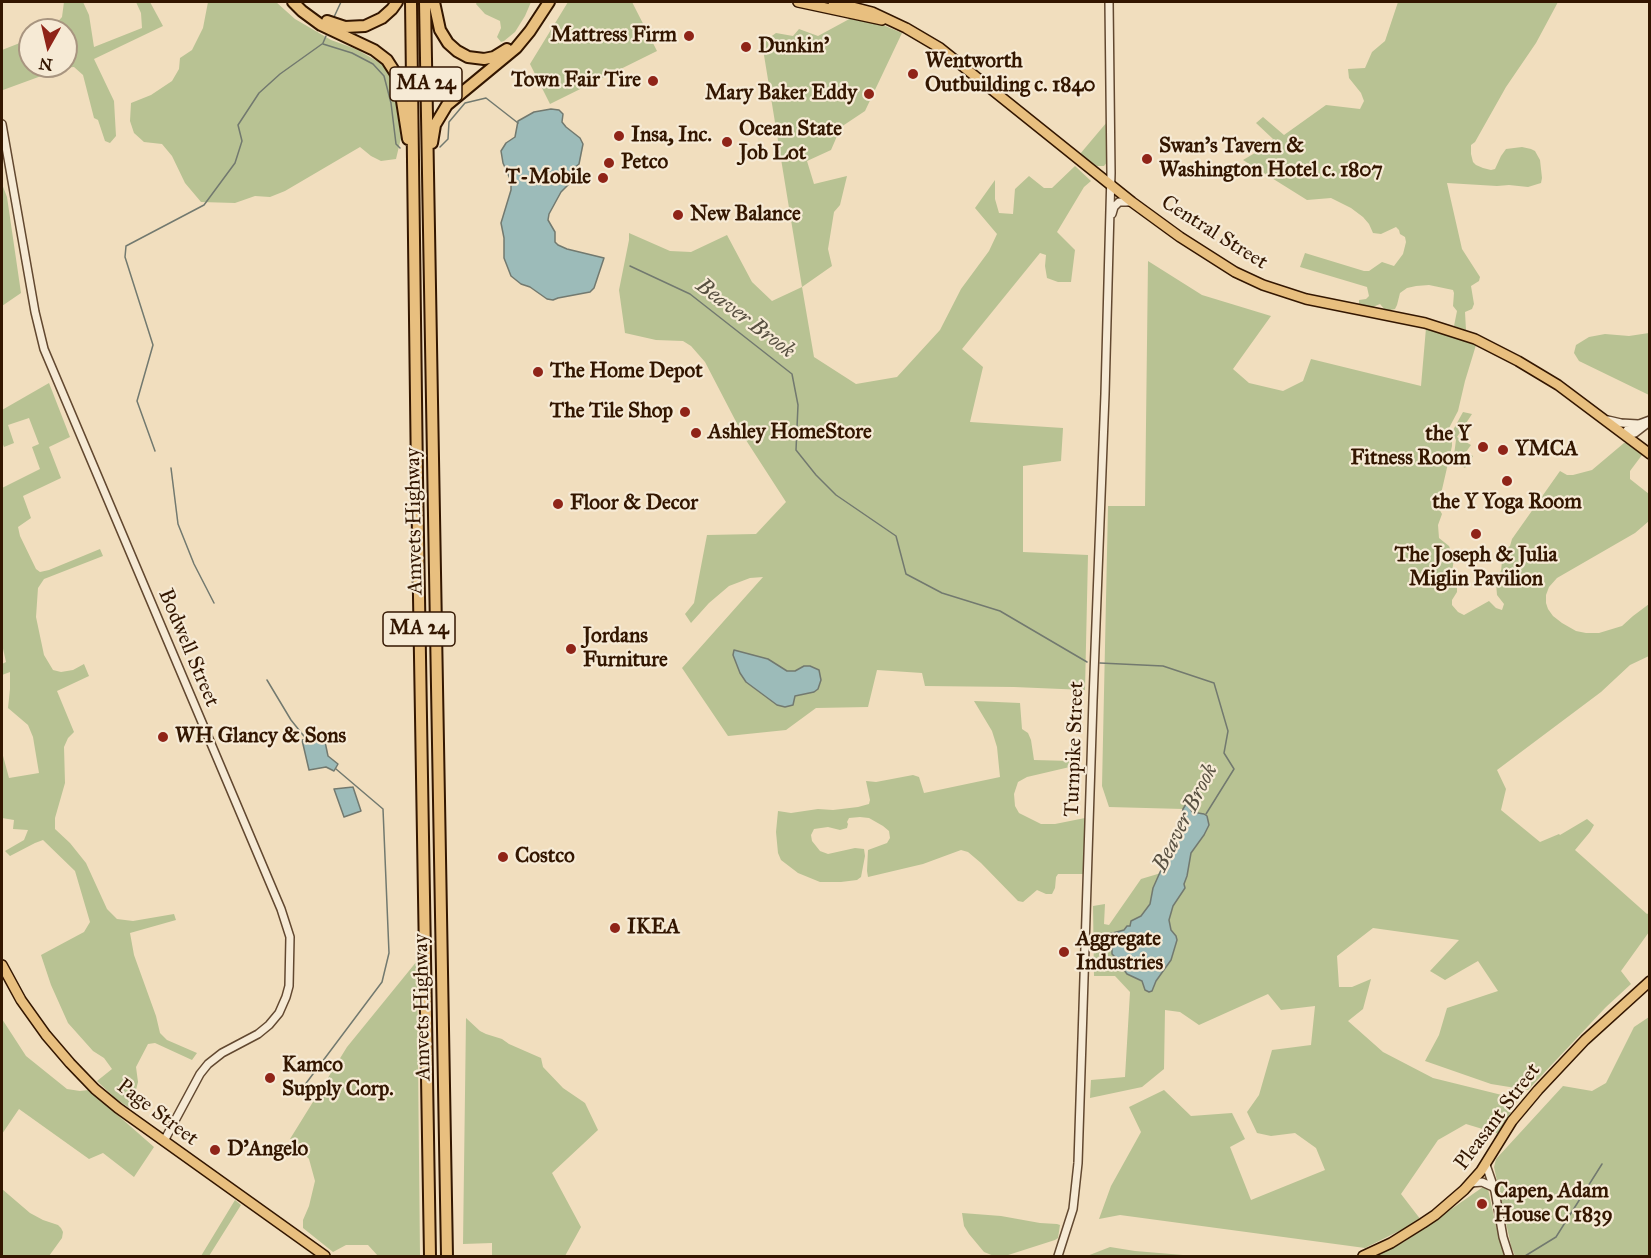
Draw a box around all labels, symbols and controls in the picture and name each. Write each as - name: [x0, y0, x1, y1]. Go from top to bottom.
- north arrow: [18, 18, 78, 78]
- place label: Mattress Firm: [550, 23, 677, 49]
- marker: Mattress Firm: [682, 29, 696, 43]
- place label: Dunkin': [758, 34, 829, 60]
- marker: Dunkin': [739, 40, 753, 54]
- place label: Wentworth Outbuilding c. 1840: [925, 49, 1095, 99]
- text: N: [38, 54, 54, 75]
- road number: MA 24: [390, 67, 462, 101]
- marker: Wentworth Outbuilding c. 1840: [906, 67, 920, 81]
- place label: Town Fair Tire: [511, 68, 641, 94]
- marker: Town Fair Tire: [646, 74, 660, 88]
- place label: Mary Baker Eddy: [705, 81, 857, 107]
- marker: Mary Baker Eddy: [862, 87, 876, 101]
- place label: Ocean State Job Lot: [739, 117, 842, 167]
- place label: Insa, Inc.: [631, 123, 712, 149]
- marker: Insa, Inc.: [612, 129, 626, 143]
- place label: Swan's Tavern & Washington Hotel c. 1807: [1159, 134, 1383, 184]
- marker: Ocean State Job Lot: [720, 135, 734, 149]
- place label: Petco: [621, 150, 668, 176]
- marker: Swan's Tavern & Washington Hotel c. 1807: [1140, 152, 1154, 166]
- marker: Petco: [602, 156, 616, 170]
- place label: T-Mobile: [506, 165, 591, 191]
- marker: T-Mobile: [596, 171, 610, 185]
- street label: Central Street: [1156, 190, 1272, 276]
- place label: New Balance: [690, 202, 801, 228]
- marker: New Balance: [671, 208, 685, 222]
- water label: Beaver Brook: [690, 273, 800, 365]
- place label: The Home Depot: [550, 359, 703, 385]
- marker: The Home Depot: [531, 365, 545, 379]
- place label: The Tile Shop: [550, 399, 673, 425]
- marker: The Tile Shop: [678, 405, 692, 419]
- place label: Ashley HomeStore: [708, 420, 872, 446]
- place label: the Y Fitness Room: [1351, 422, 1471, 472]
- marker: Ashley HomeStore: [689, 426, 703, 440]
- place label: YMCA: [1515, 437, 1578, 463]
- marker: the Y Fitness Room: [1476, 440, 1490, 454]
- marker: YMCA: [1496, 443, 1510, 457]
- street label: Amvets Highway: [401, 447, 429, 595]
- marker: the Y Yoga Room: [1500, 474, 1514, 488]
- place label: the Y Yoga Room: [1432, 490, 1582, 516]
- place label: Floor & Decor: [570, 491, 698, 517]
- marker: Floor & Decor: [551, 497, 565, 511]
- marker: The Joseph & Julia Miglin Pavilion: [1469, 527, 1483, 541]
- place label: The Joseph & Julia Miglin Pavilion: [1395, 543, 1557, 593]
- street label: Bodwell Street: [152, 585, 224, 711]
- road number: MA 24: [383, 612, 455, 646]
- place label: Jordans Furniture: [583, 624, 668, 674]
- marker: Jordans Furniture: [564, 642, 578, 656]
- street label: Turnpike Street: [1060, 681, 1090, 817]
- place label: WH Glancy & Sons: [175, 724, 346, 750]
- marker: WH Glancy & Sons: [156, 730, 170, 744]
- water label: Beaver Brook: [1148, 760, 1224, 876]
- place label: Costco: [515, 844, 575, 870]
- marker: Costco: [496, 850, 510, 864]
- place label: IKEA: [627, 915, 680, 941]
- marker: IKEA: [608, 921, 622, 935]
- place label: Aggregate Industries: [1076, 927, 1163, 977]
- street label: Amvets Highway: [409, 933, 437, 1081]
- marker: Aggregate Industries: [1057, 945, 1071, 959]
- place label: Kamco Supply Corp.: [282, 1053, 394, 1103]
- street label: Pleasant Street: [1450, 1059, 1546, 1175]
- marker: Kamco Supply Corp.: [263, 1071, 277, 1085]
- street label: Page Street: [111, 1074, 203, 1152]
- place label: D'Angelo: [227, 1137, 308, 1163]
- marker: D'Angelo: [208, 1143, 222, 1157]
- place label: Capen, Adam House C 1839: [1494, 1179, 1613, 1229]
- marker: Capen, Adam House C 1839: [1475, 1197, 1489, 1211]

